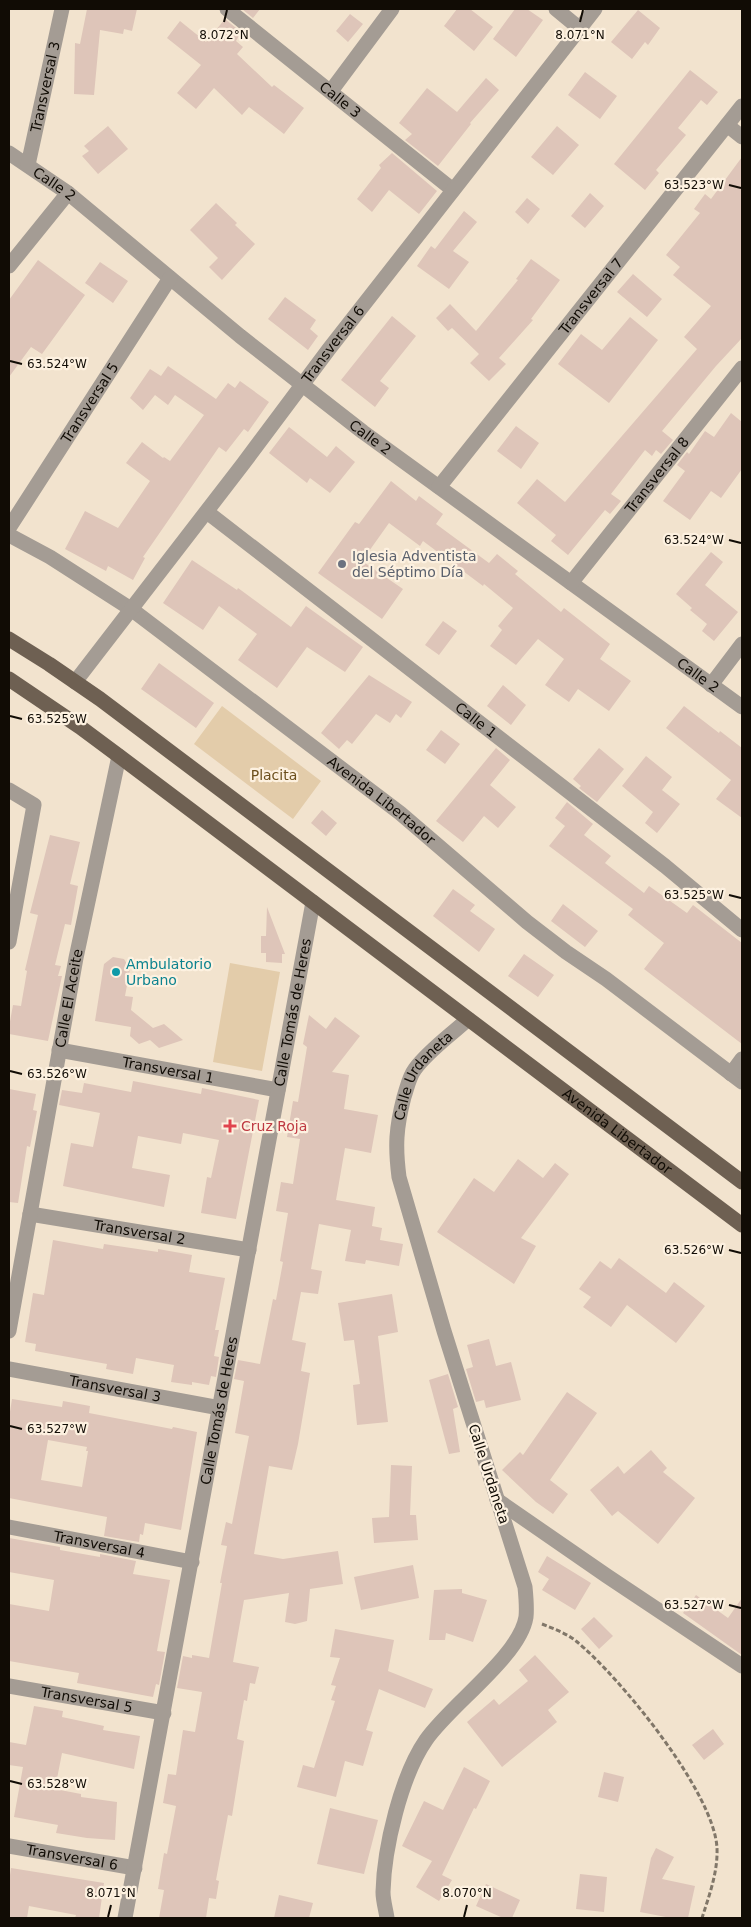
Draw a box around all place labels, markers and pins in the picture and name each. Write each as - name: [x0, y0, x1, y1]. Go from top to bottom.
- place label: Iglesia Adventista del Séptimo Día: [352, 548, 476, 580]
- marker: Iglesia Adventista del Séptimo Día: [336, 558, 348, 570]
- place label: Ambulatorio Urbano: [126, 956, 212, 988]
- marker: Ambulatorio Urbano: [110, 966, 122, 978]
- place label: Cruz Roja: [241, 1118, 307, 1134]
- marker: Cruz Roja: [223, 1119, 237, 1133]

